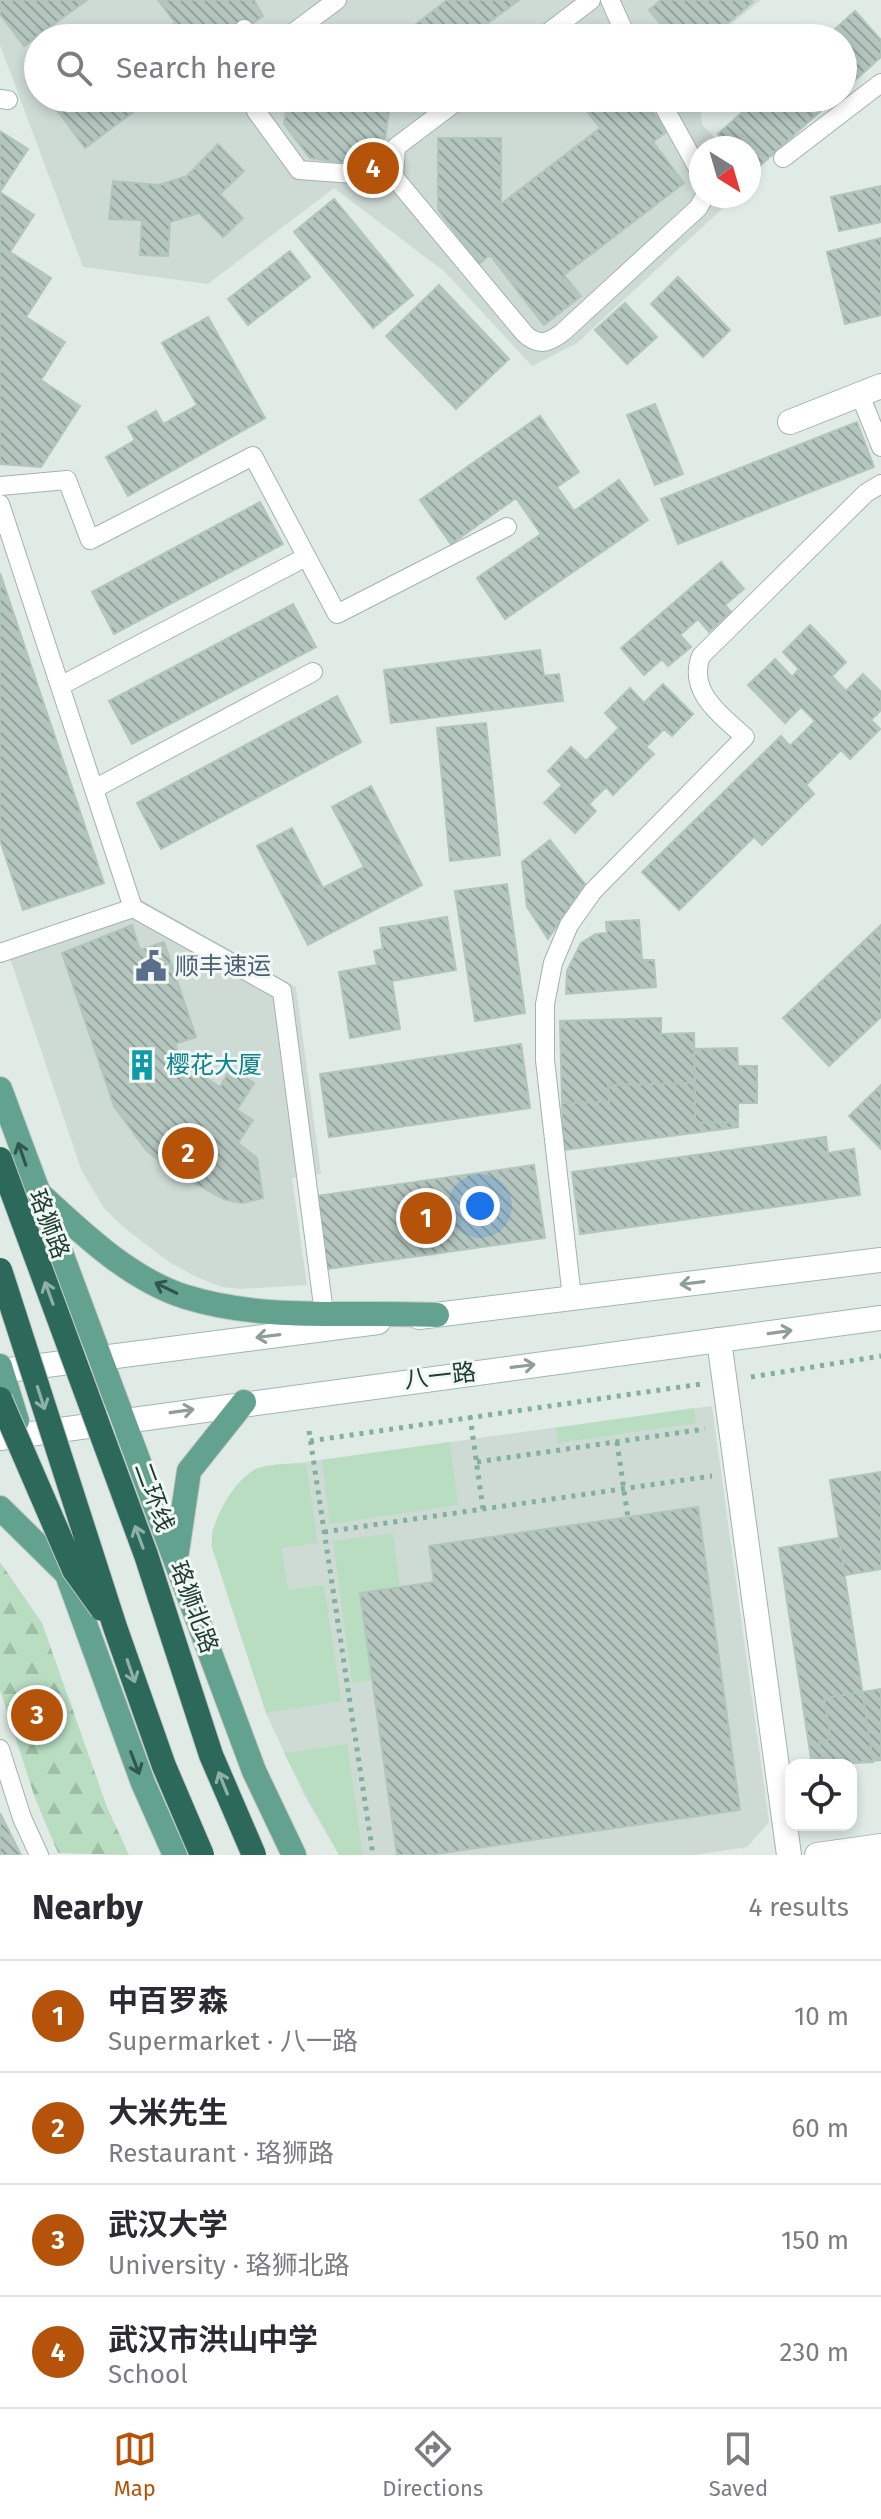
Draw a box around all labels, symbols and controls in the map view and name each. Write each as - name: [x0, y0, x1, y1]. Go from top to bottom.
- search box: [24, 24, 857, 112]
- icon: search: [52, 46, 96, 90]
- text: Search here: [116, 50, 276, 86]
- north arrow: [689, 136, 761, 208]
- pin: 4: [347, 138, 399, 198]
- public building icon: 顺丰速运: [134, 949, 168, 983]
- place label: 顺丰速运: [175, 952, 271, 980]
- building icon: 樱花大厦: [125, 1048, 159, 1082]
- place label: 樱花大厦: [166, 1051, 262, 1079]
- pin: 2: [162, 1123, 214, 1183]
- one-way arrow: [14, 1141, 29, 1166]
- street label: 珞狮路: [23, 1185, 75, 1263]
- your location: [460, 1186, 500, 1226]
- pin: 1: [400, 1188, 452, 1248]
- one-way arrow: [680, 1276, 705, 1291]
- one-way arrow: [155, 1280, 179, 1295]
- one-way arrow: [41, 1282, 55, 1306]
- one-way arrow: [767, 1324, 793, 1339]
- one-way arrow: [256, 1329, 281, 1344]
- street label: 八一路: [403, 1358, 477, 1394]
- one-way arrow: [509, 1358, 536, 1373]
- one-way arrow: [34, 1384, 49, 1410]
- one-way arrow: [169, 1403, 194, 1418]
- street label: 二环线: [129, 1458, 179, 1536]
- one-way arrow: [131, 1525, 146, 1550]
- street label: 珞狮北路: [164, 1557, 224, 1657]
- one-way arrow: [124, 1659, 139, 1684]
- pin: 3: [11, 1685, 63, 1745]
- one-way arrow: [129, 1750, 143, 1775]
- map controls: [785, 1759, 857, 1831]
- button: locate: [785, 1759, 857, 1831]
- one-way arrow: [215, 1771, 229, 1796]
- text: Nearby: [32, 1887, 143, 1928]
- text: 4 results: [748, 1892, 849, 1923]
- text: 中百罗森: [108, 1983, 228, 2019]
- text: 1: [52, 2001, 64, 2032]
- text: 10 m: [794, 2001, 849, 2032]
- text: Supermarket · 八一路: [108, 2026, 358, 2057]
- text: 大米先生: [108, 2095, 228, 2131]
- text: 2: [51, 2113, 65, 2144]
- text: 60 m: [791, 2113, 849, 2144]
- text: Restaurant · 珞狮路: [108, 2138, 334, 2169]
- text: 武汉大学: [108, 2207, 228, 2243]
- text: 3: [51, 2225, 65, 2256]
- text: 150 m: [781, 2225, 849, 2256]
- text: University · 珞狮北路: [108, 2250, 350, 2281]
- text: 武汉市洪山中学: [108, 2322, 318, 2358]
- text: 4: [51, 2337, 65, 2368]
- text: 230 m: [780, 2337, 849, 2368]
- text: School: [108, 2359, 188, 2390]
- tab: Map: [113, 2427, 157, 2502]
- tab: Directions: [382, 2427, 483, 2502]
- tab: Saved: [709, 2427, 768, 2502]

